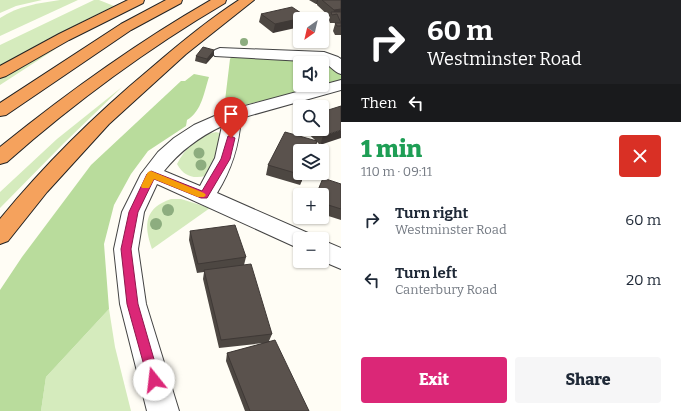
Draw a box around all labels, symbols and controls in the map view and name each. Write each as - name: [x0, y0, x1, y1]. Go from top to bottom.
- north arrow: [293, 12, 329, 48]
- map controls: [293, 12, 329, 268]
- text: 60 m: [427, 14, 493, 47]
- icon: right: [361, 16, 413, 68]
- text: Westminster Road: [427, 48, 582, 70]
- button: sound: [293, 56, 329, 92]
- icon: left: [405, 92, 427, 114]
- text: Then: [361, 94, 397, 112]
- pin: [214, 97, 248, 138]
- button: search: [293, 100, 329, 136]
- icon: arrive: [220, 103, 242, 125]
- text: 1 min: [361, 135, 422, 163]
- button: close: [619, 135, 661, 177]
- button: layers: [293, 144, 329, 180]
- text: 110 m · 09:11: [361, 164, 432, 179]
- button: +: [293, 188, 329, 224]
- text: Turn right: [395, 204, 468, 222]
- icon: right: [361, 209, 383, 231]
- text: 60 m: [625, 211, 661, 229]
- text: Westminster Road: [395, 222, 507, 237]
- button: −: [293, 232, 329, 268]
- text: Turn left: [395, 264, 457, 282]
- icon: left: [361, 269, 383, 291]
- text: 20 m: [626, 271, 661, 289]
- text: Canterbury Road: [395, 282, 497, 297]
- button: Exit: [361, 357, 507, 403]
- button: Share: [515, 357, 661, 403]
- position arrow: [133, 359, 175, 401]

